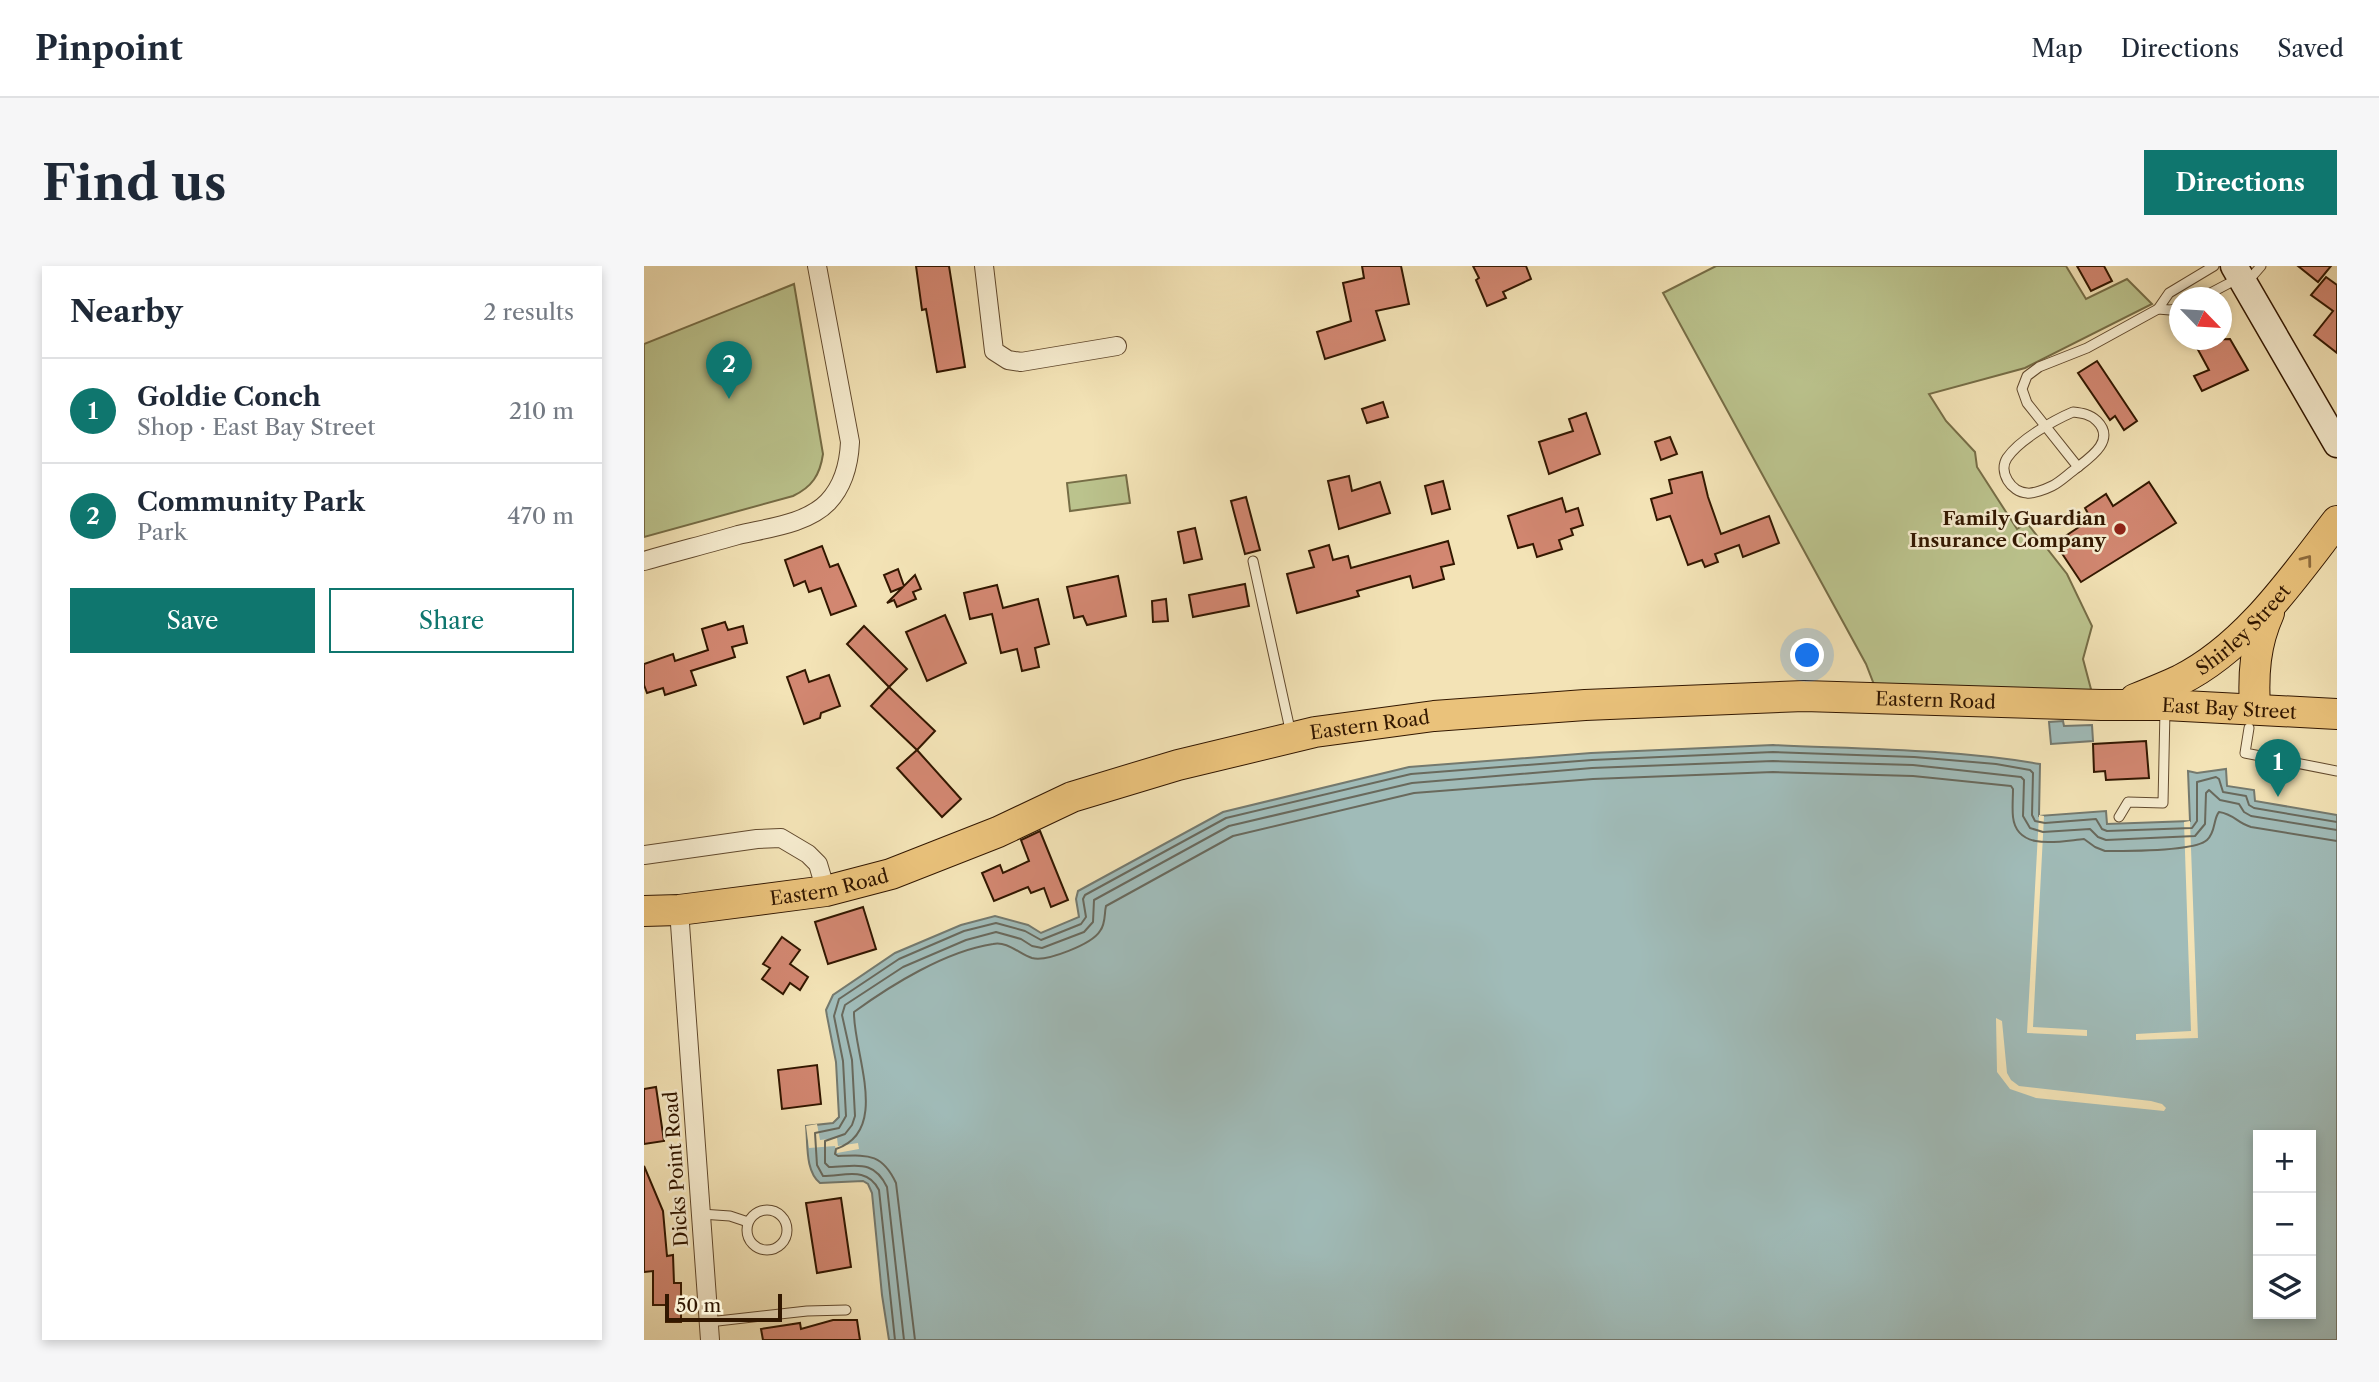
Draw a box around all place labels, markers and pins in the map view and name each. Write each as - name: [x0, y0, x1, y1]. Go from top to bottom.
- pin: 2: [706, 341, 752, 399]
- place label: Family Guardian Insurance Company: [1910, 507, 2107, 552]
- marker: Family Guardian Insurance Company: [2112, 521, 2128, 537]
- pin: 1: [2255, 739, 2301, 797]

